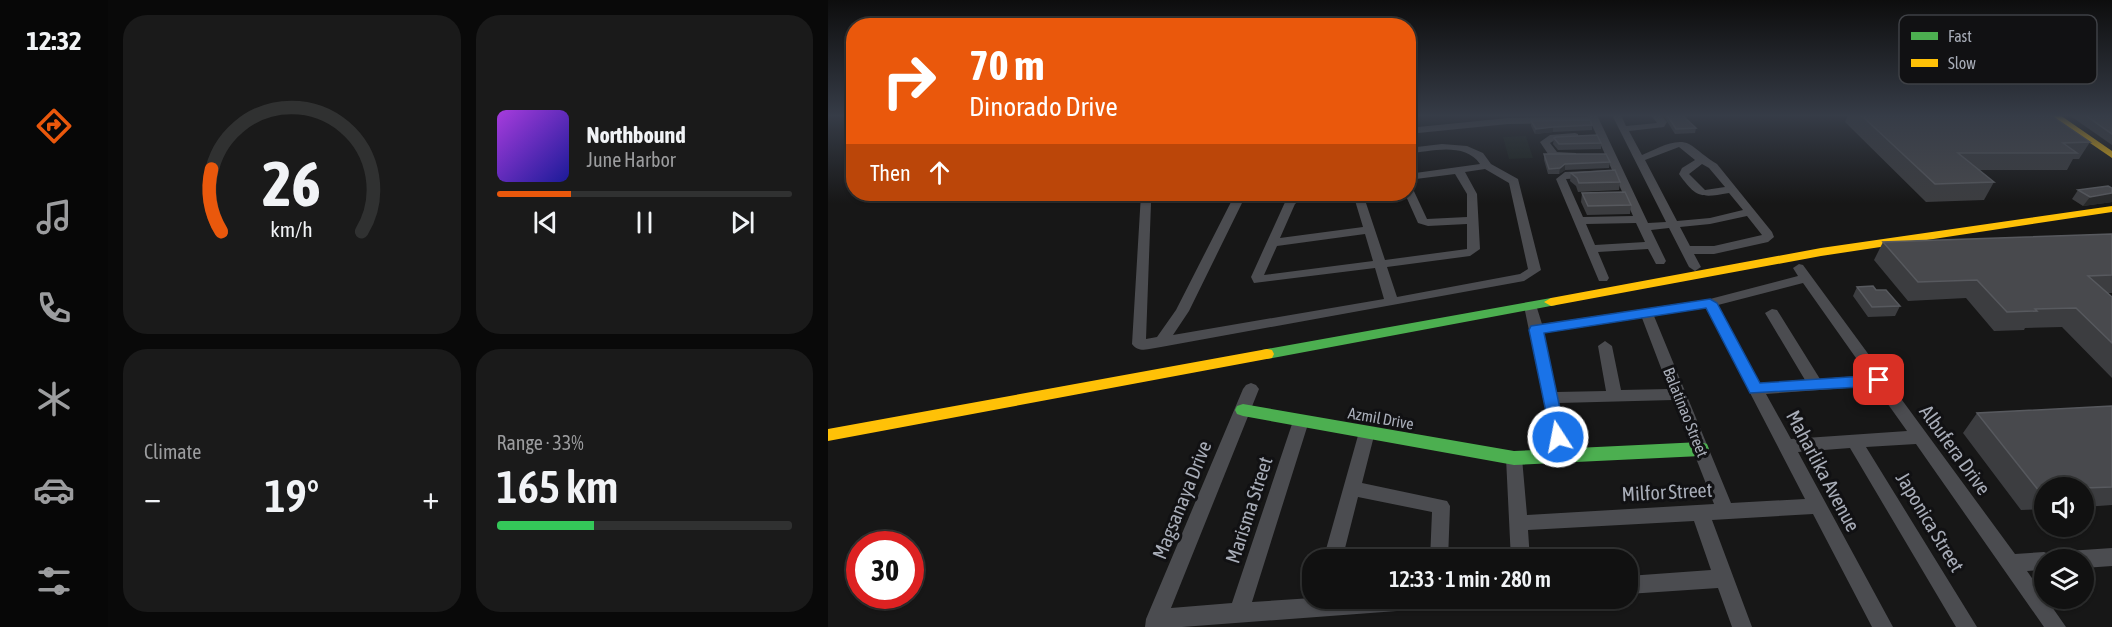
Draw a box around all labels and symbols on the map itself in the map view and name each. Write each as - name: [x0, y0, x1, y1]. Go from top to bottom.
- legend: [1899, 15, 2097, 84]
- text: Fast: [1948, 27, 1972, 45]
- text: Slow: [1948, 54, 1976, 72]
- pin: [1853, 354, 1904, 405]
- street label: Balatinao Street: [1660, 365, 1712, 460]
- street label: Albufera Drive: [1915, 400, 1996, 499]
- street label: Azmil Drive: [1347, 403, 1415, 433]
- position arrow: [1526, 405, 1590, 469]
- street label: Maharlika Avenue: [1782, 406, 1865, 535]
- street label: Magsanaya Drive: [1147, 437, 1216, 562]
- street label: Marisma Street: [1220, 453, 1277, 566]
- street label: Japonica Street: [1892, 468, 1969, 576]
- street label: Milfor Street: [1621, 478, 1713, 505]
- speed limit sign: 30: [846, 531, 924, 609]

